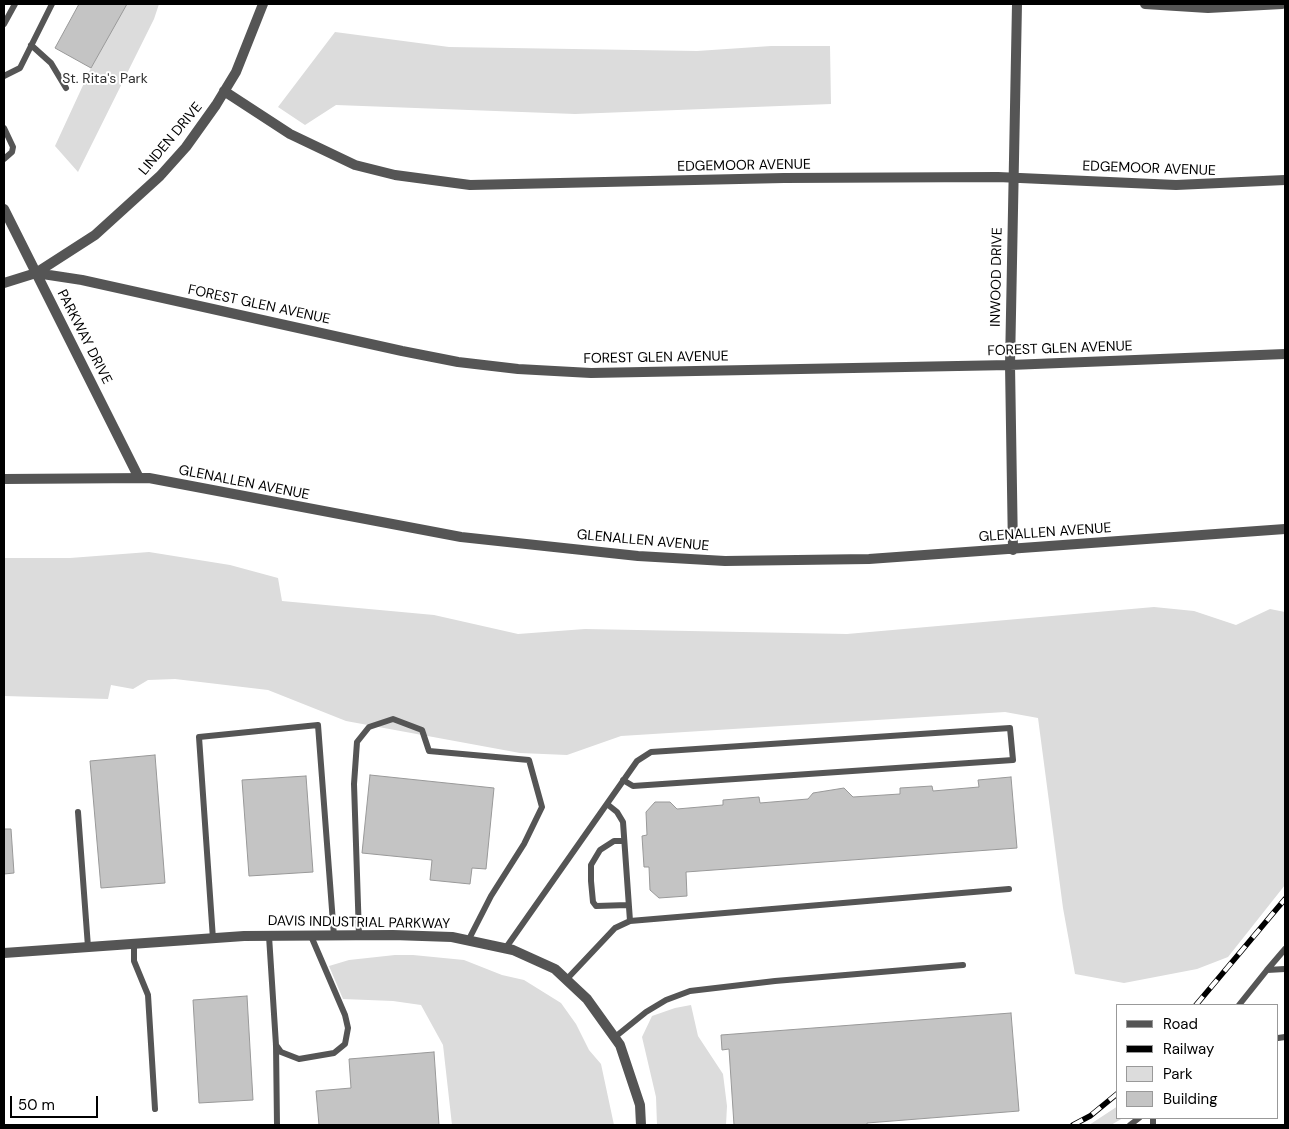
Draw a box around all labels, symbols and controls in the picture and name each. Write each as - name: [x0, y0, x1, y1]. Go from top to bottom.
- park label: St. Rita's Park: [62, 71, 148, 87]
- street label: LINDEN DRIVE: [136, 99, 206, 179]
- street label: EDGEMOOR AVENUE: [677, 156, 811, 176]
- street label: EDGEMOOR AVENUE: [1082, 158, 1216, 180]
- street label: INWOOD DRIVE: [988, 227, 1006, 327]
- street label: FOREST GLEN AVENUE: [186, 282, 332, 328]
- street label: PARKWAY DRIVE: [53, 287, 115, 387]
- street label: FOREST GLEN AVENUE: [987, 338, 1133, 360]
- street label: FOREST GLEN AVENUE: [583, 348, 729, 368]
- street label: GLENALLEN AVENUE: [177, 462, 311, 504]
- street label: GLENALLEN AVENUE: [978, 520, 1112, 546]
- street label: GLENALLEN AVENUE: [576, 527, 710, 555]
- street label: DAVIS INDUSTRIAL PARKWAY: [268, 913, 450, 933]
- legend: [1116, 1004, 1279, 1119]
- text: Road: [1163, 1014, 1198, 1034]
- text: Railway: [1163, 1039, 1214, 1059]
- text: Park: [1163, 1064, 1193, 1084]
- scale bar: [12, 1086, 100, 1118]
- text: Building: [1163, 1089, 1218, 1109]
- text: 50 m: [18, 1095, 55, 1115]

